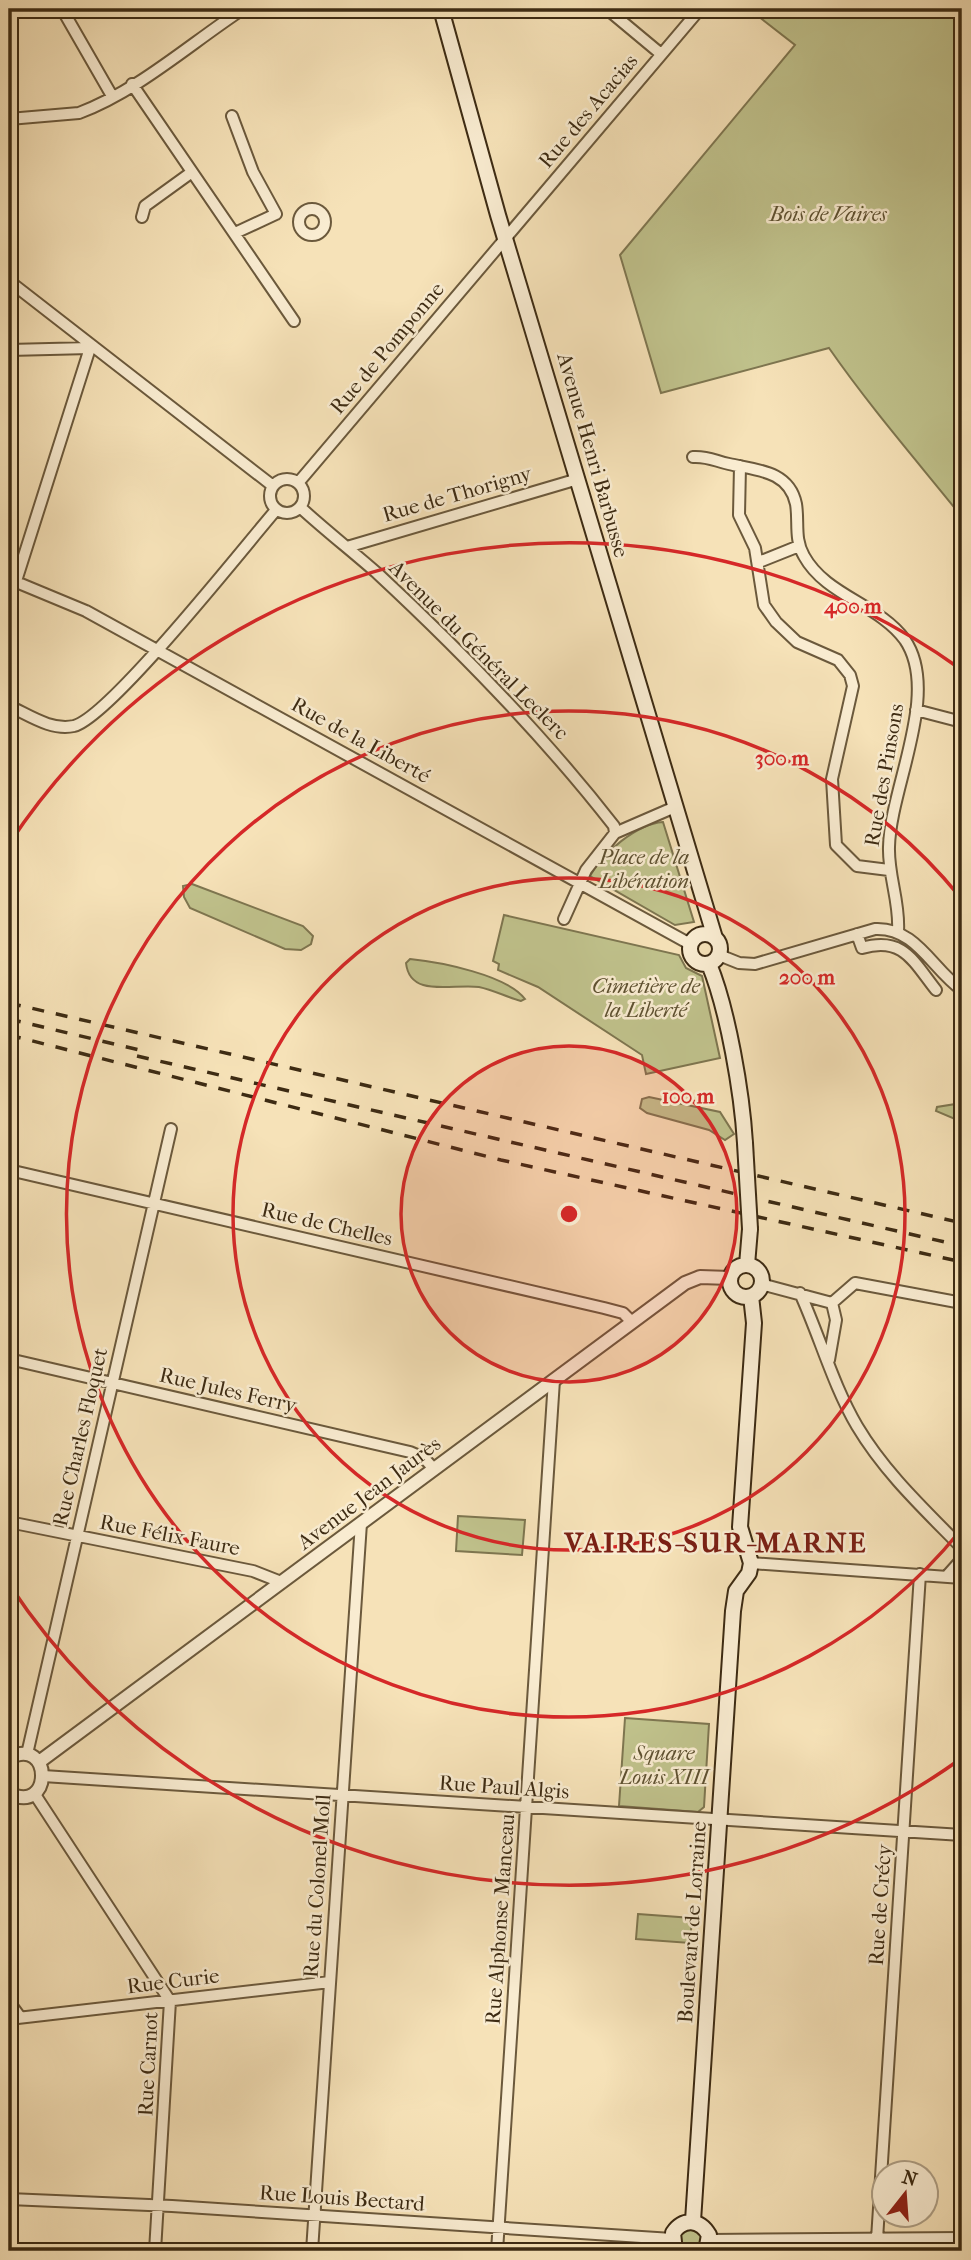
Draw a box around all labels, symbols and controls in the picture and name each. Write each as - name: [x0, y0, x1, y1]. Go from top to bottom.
- street label: Rue des Acacias: [533, 49, 643, 173]
- park label: Bois de Vaires: [768, 202, 887, 226]
- street label: Rue de Pomponne: [325, 277, 449, 419]
- street label: Avenue Henri Barbusse: [552, 349, 634, 560]
- street label: Rue de Thorigny: [380, 461, 535, 527]
- street label: Avenue du Général Leclerc: [384, 555, 573, 744]
- text: 400 m: [823, 594, 882, 619]
- street label: Rue de la Liberté: [287, 692, 435, 788]
- street label: Rue des Pinsons: [860, 701, 908, 848]
- text: 300 m: [755, 746, 809, 770]
- park label: Place de la Libération: [597, 845, 689, 893]
- text: 200 m: [779, 965, 836, 989]
- park label: Cimetière de la Liberté: [592, 974, 700, 1022]
- text: 100 m: [662, 1084, 715, 1108]
- street label: Rue de Chelles: [259, 1197, 395, 1251]
- centre of rings: [557, 1202, 581, 1226]
- street label: Rue Charles Floquet: [48, 1345, 112, 1529]
- street label: Rue Jules Ferry: [157, 1363, 300, 1418]
- street label: Avenue Jean Jaurès: [292, 1431, 445, 1555]
- street label: Rue Félix Faure: [98, 1510, 242, 1560]
- district label: VAIRES-SUR-MARNE: [563, 1526, 868, 1559]
- park label: Square Louis XIII: [617, 1741, 711, 1789]
- street label: Rue Paul Algis: [438, 1770, 570, 1804]
- street label: Rue du Colonel Moll: [299, 1793, 335, 1979]
- street label: Rue Alphonse Manceau: [481, 1813, 519, 2025]
- street label: Boulevard de Lorraine: [673, 1820, 711, 2024]
- street label: Rue de Crécy: [864, 1843, 896, 1966]
- street label: Rue Curie: [125, 1963, 221, 1999]
- street label: Rue Carnot: [133, 2011, 163, 2117]
- north arrow: [870, 2158, 940, 2228]
- text: N: [900, 2166, 920, 2191]
- street label: Rue Louis Bectard: [258, 2180, 426, 2216]

